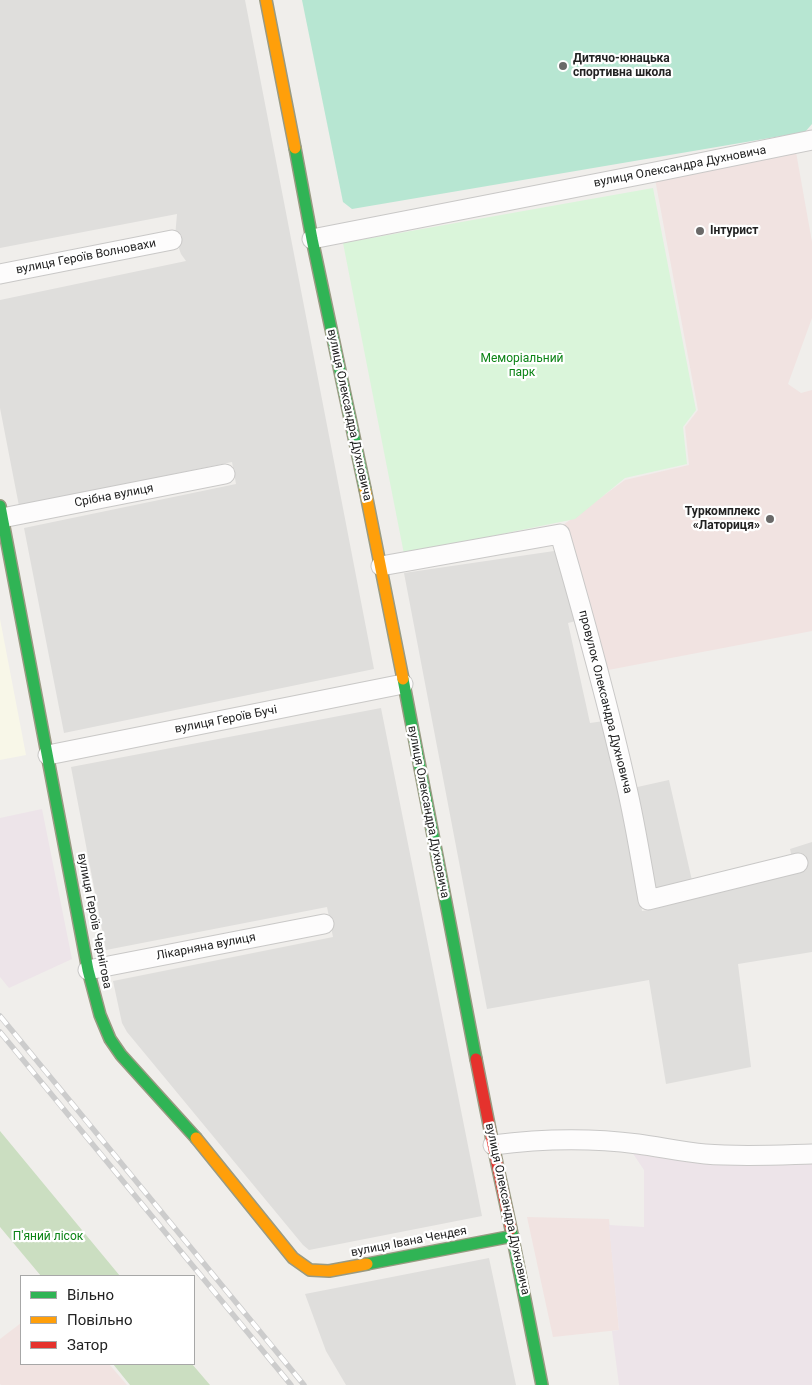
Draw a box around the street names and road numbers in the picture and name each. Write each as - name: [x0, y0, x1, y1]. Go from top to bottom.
- street label: вулиця Олександра Духновича: [593, 143, 767, 191]
- street label: вулиця Героїв Волновахи: [15, 236, 157, 278]
- street label: вулиця Олександра Духновича: [324, 328, 374, 502]
- street label: Срібна вулиця: [73, 481, 155, 511]
- street label: провулок Олександра Духновича: [575, 609, 635, 795]
- street label: вулиця Героїв Бучі: [174, 703, 278, 737]
- street label: вулиця Олександра Духновича: [404, 725, 452, 899]
- street label: вулиця Героїв Чернігова: [74, 852, 114, 990]
- street label: Лікарняна вулиця: [155, 930, 257, 964]
- street label: вулиця Олександра Духновича: [482, 1122, 532, 1296]
- street label: вулиця Івана Чендея: [350, 1224, 468, 1260]

